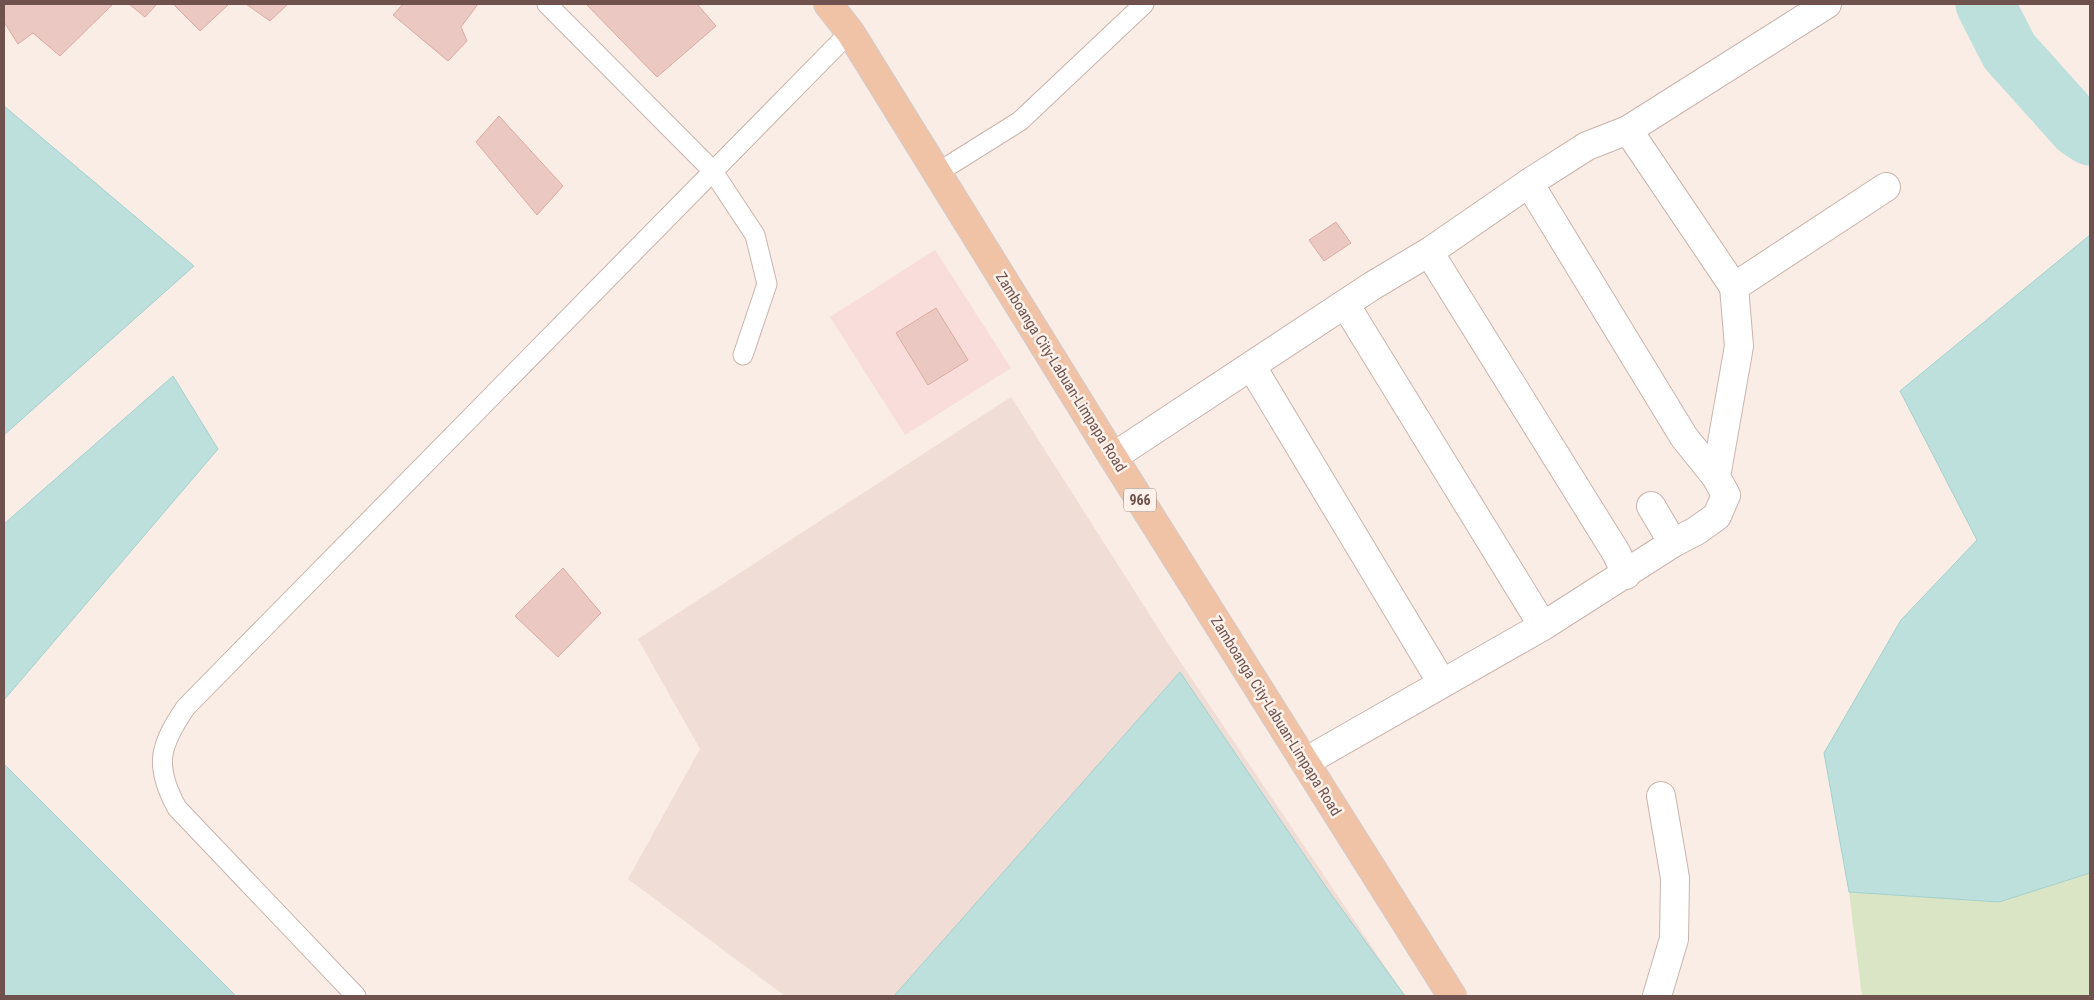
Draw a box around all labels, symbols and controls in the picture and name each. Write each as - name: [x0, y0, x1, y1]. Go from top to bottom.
- street label: Zamboanga City-Labuan-Limpapa Road: [992, 269, 1130, 475]
- road number: 966: [1124, 488, 1156, 512]
- street label: Zamboanga City-Labuan-Limpapa Road: [1207, 613, 1345, 819]

